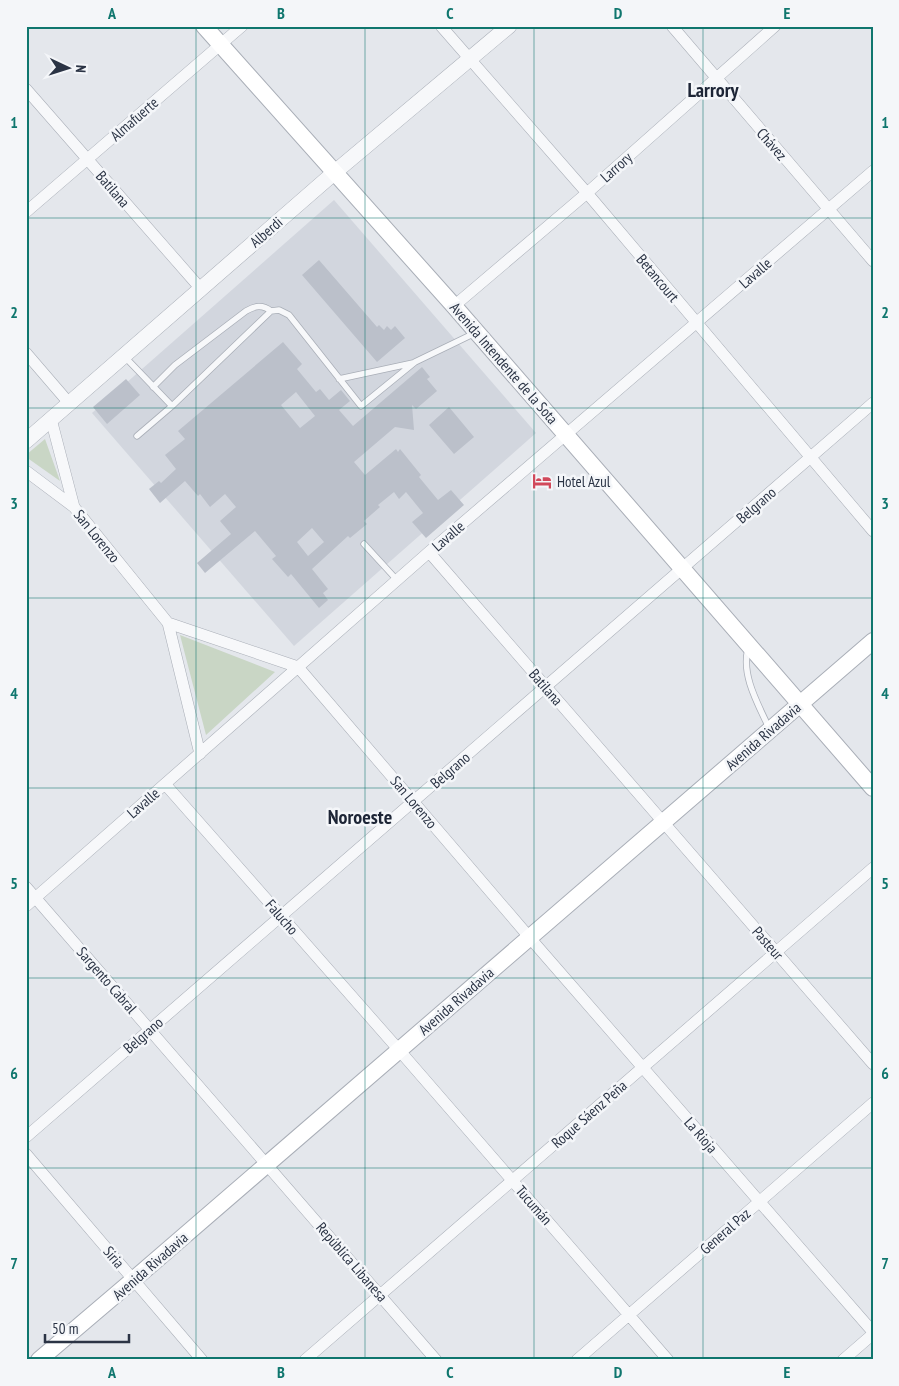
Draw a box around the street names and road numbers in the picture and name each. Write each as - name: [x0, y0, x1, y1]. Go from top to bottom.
- street label: Almafuerte: [106, 93, 162, 145]
- street label: Chávez: [753, 124, 791, 164]
- street label: Larrory: [596, 148, 636, 186]
- street label: Batilana: [92, 167, 134, 211]
- street label: Alberdi: [246, 213, 286, 251]
- street label: Betancourt: [633, 250, 683, 306]
- street label: Lavalle: [735, 254, 775, 292]
- street label: Avenida Intendente de la Sota: [446, 298, 562, 428]
- street label: Belgrano: [732, 483, 780, 527]
- street label: San Lorenzo: [70, 506, 124, 566]
- street label: Lavalle: [428, 517, 468, 555]
- street label: Batilana: [525, 665, 567, 709]
- street label: Avenida Rivadavia: [721, 698, 805, 774]
- street label: Belgrano: [426, 748, 474, 792]
- street label: San Lorenzo: [387, 772, 441, 832]
- street label: Lavalle: [123, 784, 163, 822]
- street label: Falucho: [262, 895, 302, 939]
- street label: Pasteur: [748, 922, 788, 964]
- street label: Sargento Cabral: [73, 943, 141, 1018]
- street label: Avenida Rivadavia: [414, 963, 498, 1039]
- street label: Belgrano: [119, 1013, 167, 1057]
- street label: Roque Sáenz Peña: [547, 1076, 631, 1152]
- street label: La Rioja: [680, 1113, 722, 1157]
- street label: Tucumán: [512, 1181, 556, 1229]
- street label: General Paz: [696, 1204, 754, 1258]
- street label: República Libanesa: [312, 1218, 392, 1306]
- street label: Avenida Rivadavia: [108, 1228, 192, 1304]
- street label: Siria: [99, 1242, 129, 1272]

